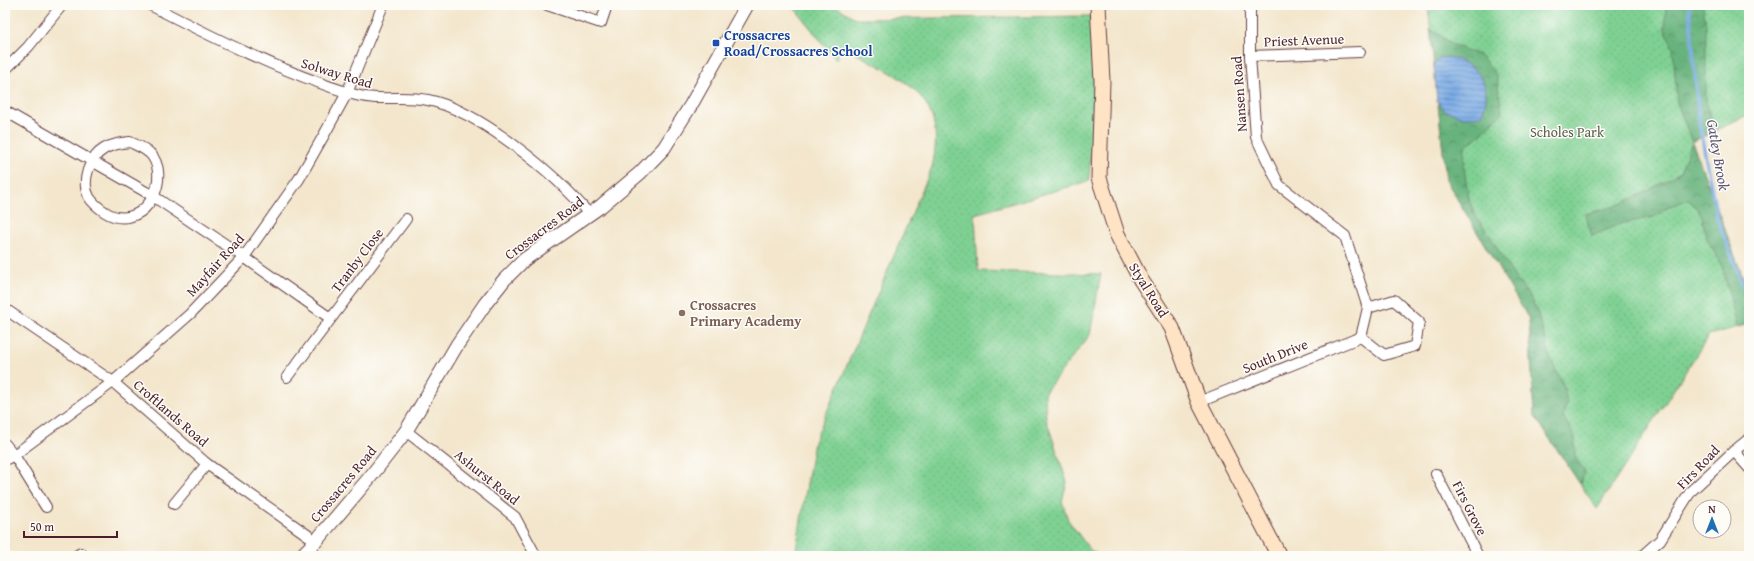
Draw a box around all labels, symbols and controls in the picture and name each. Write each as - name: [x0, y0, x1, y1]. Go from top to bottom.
- place label: Crossacres Road/Crossacres School: [724, 25, 873, 61]
- street label: Priest Avenue: [1263, 29, 1345, 51]
- marker: Crossacres Road/Crossacres School: [711, 38, 721, 48]
- street label: Solway Road: [299, 53, 376, 93]
- street label: Nansen Road: [1226, 55, 1252, 133]
- water label: Gatley Brook: [1702, 118, 1735, 192]
- park label: Scholes Park: [1530, 122, 1605, 142]
- street label: Crossacres Road: [500, 191, 588, 264]
- street label: Tranby Close: [326, 223, 388, 296]
- street label: Mayfair Road: [181, 229, 249, 301]
- street label: Styal Road: [1124, 259, 1174, 322]
- place label: Crossacres Primary Academy: [690, 295, 802, 331]
- marker: Crossacres Primary Academy: [677, 308, 687, 318]
- street label: South Drive: [1239, 334, 1311, 378]
- street label: Croftlands Road: [129, 375, 213, 452]
- street label: Firs Road: [1672, 440, 1724, 494]
- street label: Crossacres Road: [305, 441, 381, 527]
- street label: Ashurst Road: [450, 445, 524, 510]
- street label: Firs Grove: [1448, 477, 1493, 539]
- north arrow: [1692, 499, 1732, 539]
- text: N: [1708, 501, 1716, 517]
- scale bar: [24, 513, 117, 539]
- text: 50 m: [30, 518, 54, 535]

